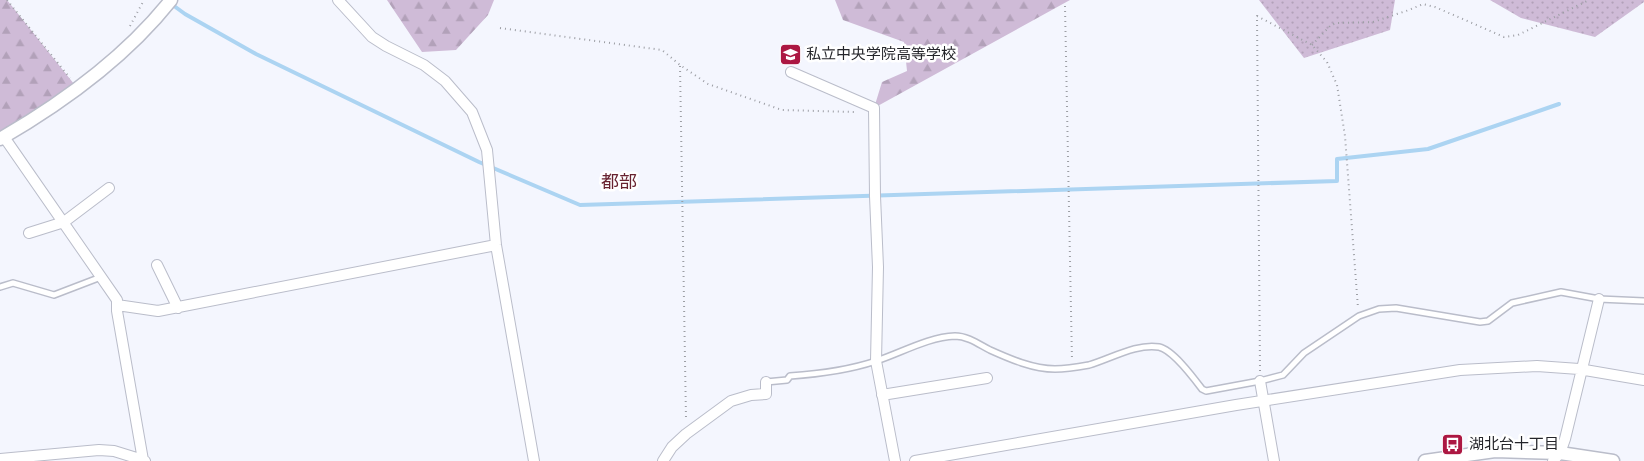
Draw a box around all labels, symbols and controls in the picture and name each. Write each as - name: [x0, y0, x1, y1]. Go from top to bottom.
- school or university icon: 私立中央学院高等学校: [778, 42, 802, 66]
- place label: 私立中央学院高等学校: [806, 44, 956, 63]
- district label: 都部: [601, 171, 637, 193]
- bus stop icon: 湖北台十丁目: [1441, 432, 1465, 456]
- place label: 湖北台十丁目: [1469, 434, 1559, 453]

